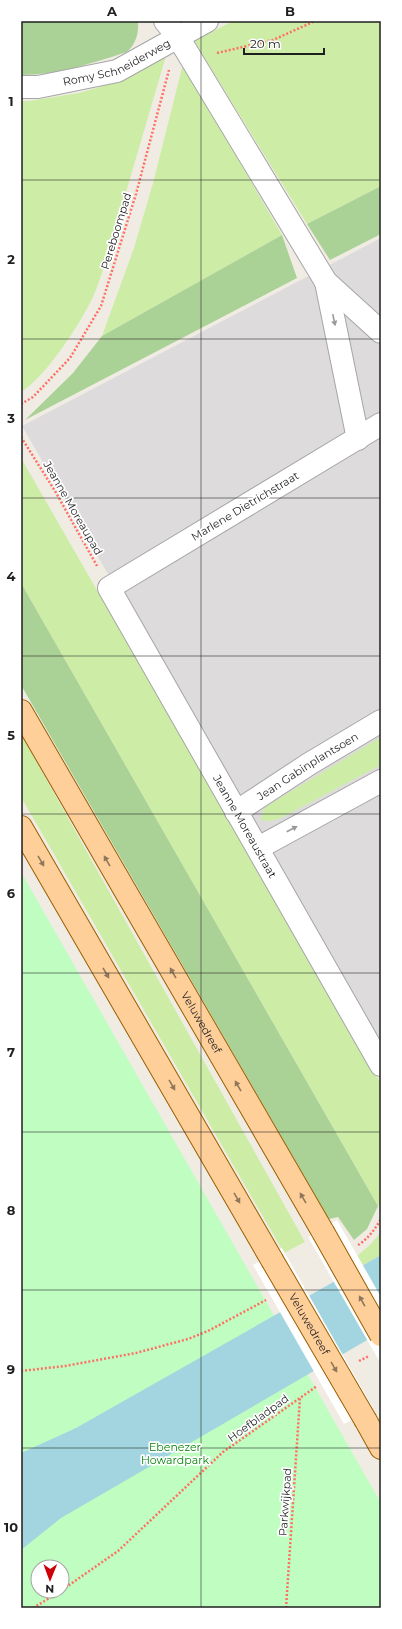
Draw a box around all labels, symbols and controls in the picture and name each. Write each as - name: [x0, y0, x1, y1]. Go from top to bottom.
- text: A: [106, 3, 118, 19]
- text: B: [285, 3, 295, 19]
- scale bar: [244, 30, 324, 56]
- street label: Romy Schneiderweg: [62, 36, 173, 89]
- text: 20 m: [250, 36, 281, 51]
- text: 1: [8, 93, 14, 109]
- street label: Pereboompad: [98, 191, 134, 271]
- text: 2: [7, 251, 15, 267]
- one-way arrow: [331, 314, 337, 326]
- text: 3: [6, 410, 15, 426]
- street label: Jeanne Moreaupad: [40, 458, 106, 558]
- street label: Marlene Dietrichstraat: [189, 468, 302, 544]
- text: 4: [7, 568, 16, 584]
- text: 5: [7, 727, 15, 743]
- street label: Jean Gabinplantsoen: [253, 729, 361, 804]
- street label: Jeanne Moreaustraat: [210, 772, 280, 881]
- one-way arrow: [286, 826, 298, 832]
- one-way arrow: [37, 855, 44, 867]
- one-way arrow: [104, 855, 111, 867]
- text: 6: [7, 885, 16, 901]
- one-way arrow: [103, 967, 110, 979]
- one-way arrow: [169, 967, 176, 979]
- street label: Veluwedreef: [178, 989, 226, 1057]
- text: 7: [7, 1044, 15, 1060]
- one-way arrow: [168, 1079, 175, 1091]
- one-way arrow: [234, 1080, 241, 1091]
- one-way arrow: [233, 1192, 240, 1204]
- one-way arrow: [300, 1192, 307, 1204]
- text: 8: [7, 1202, 16, 1218]
- street label: Veluwedreef: [286, 1291, 333, 1358]
- one-way arrow: [358, 1295, 365, 1307]
- text: 9: [7, 1361, 15, 1377]
- one-way arrow: [331, 1361, 338, 1373]
- street label: Hoefbladpad: [225, 1391, 291, 1445]
- park label: Ebenezer Howardpark: [141, 1440, 209, 1467]
- street label: Parkwijkpad: [276, 1467, 294, 1537]
- text: 10: [4, 1519, 18, 1535]
- north arrow: [30, 1559, 70, 1599]
- text: N: [45, 1582, 54, 1596]

